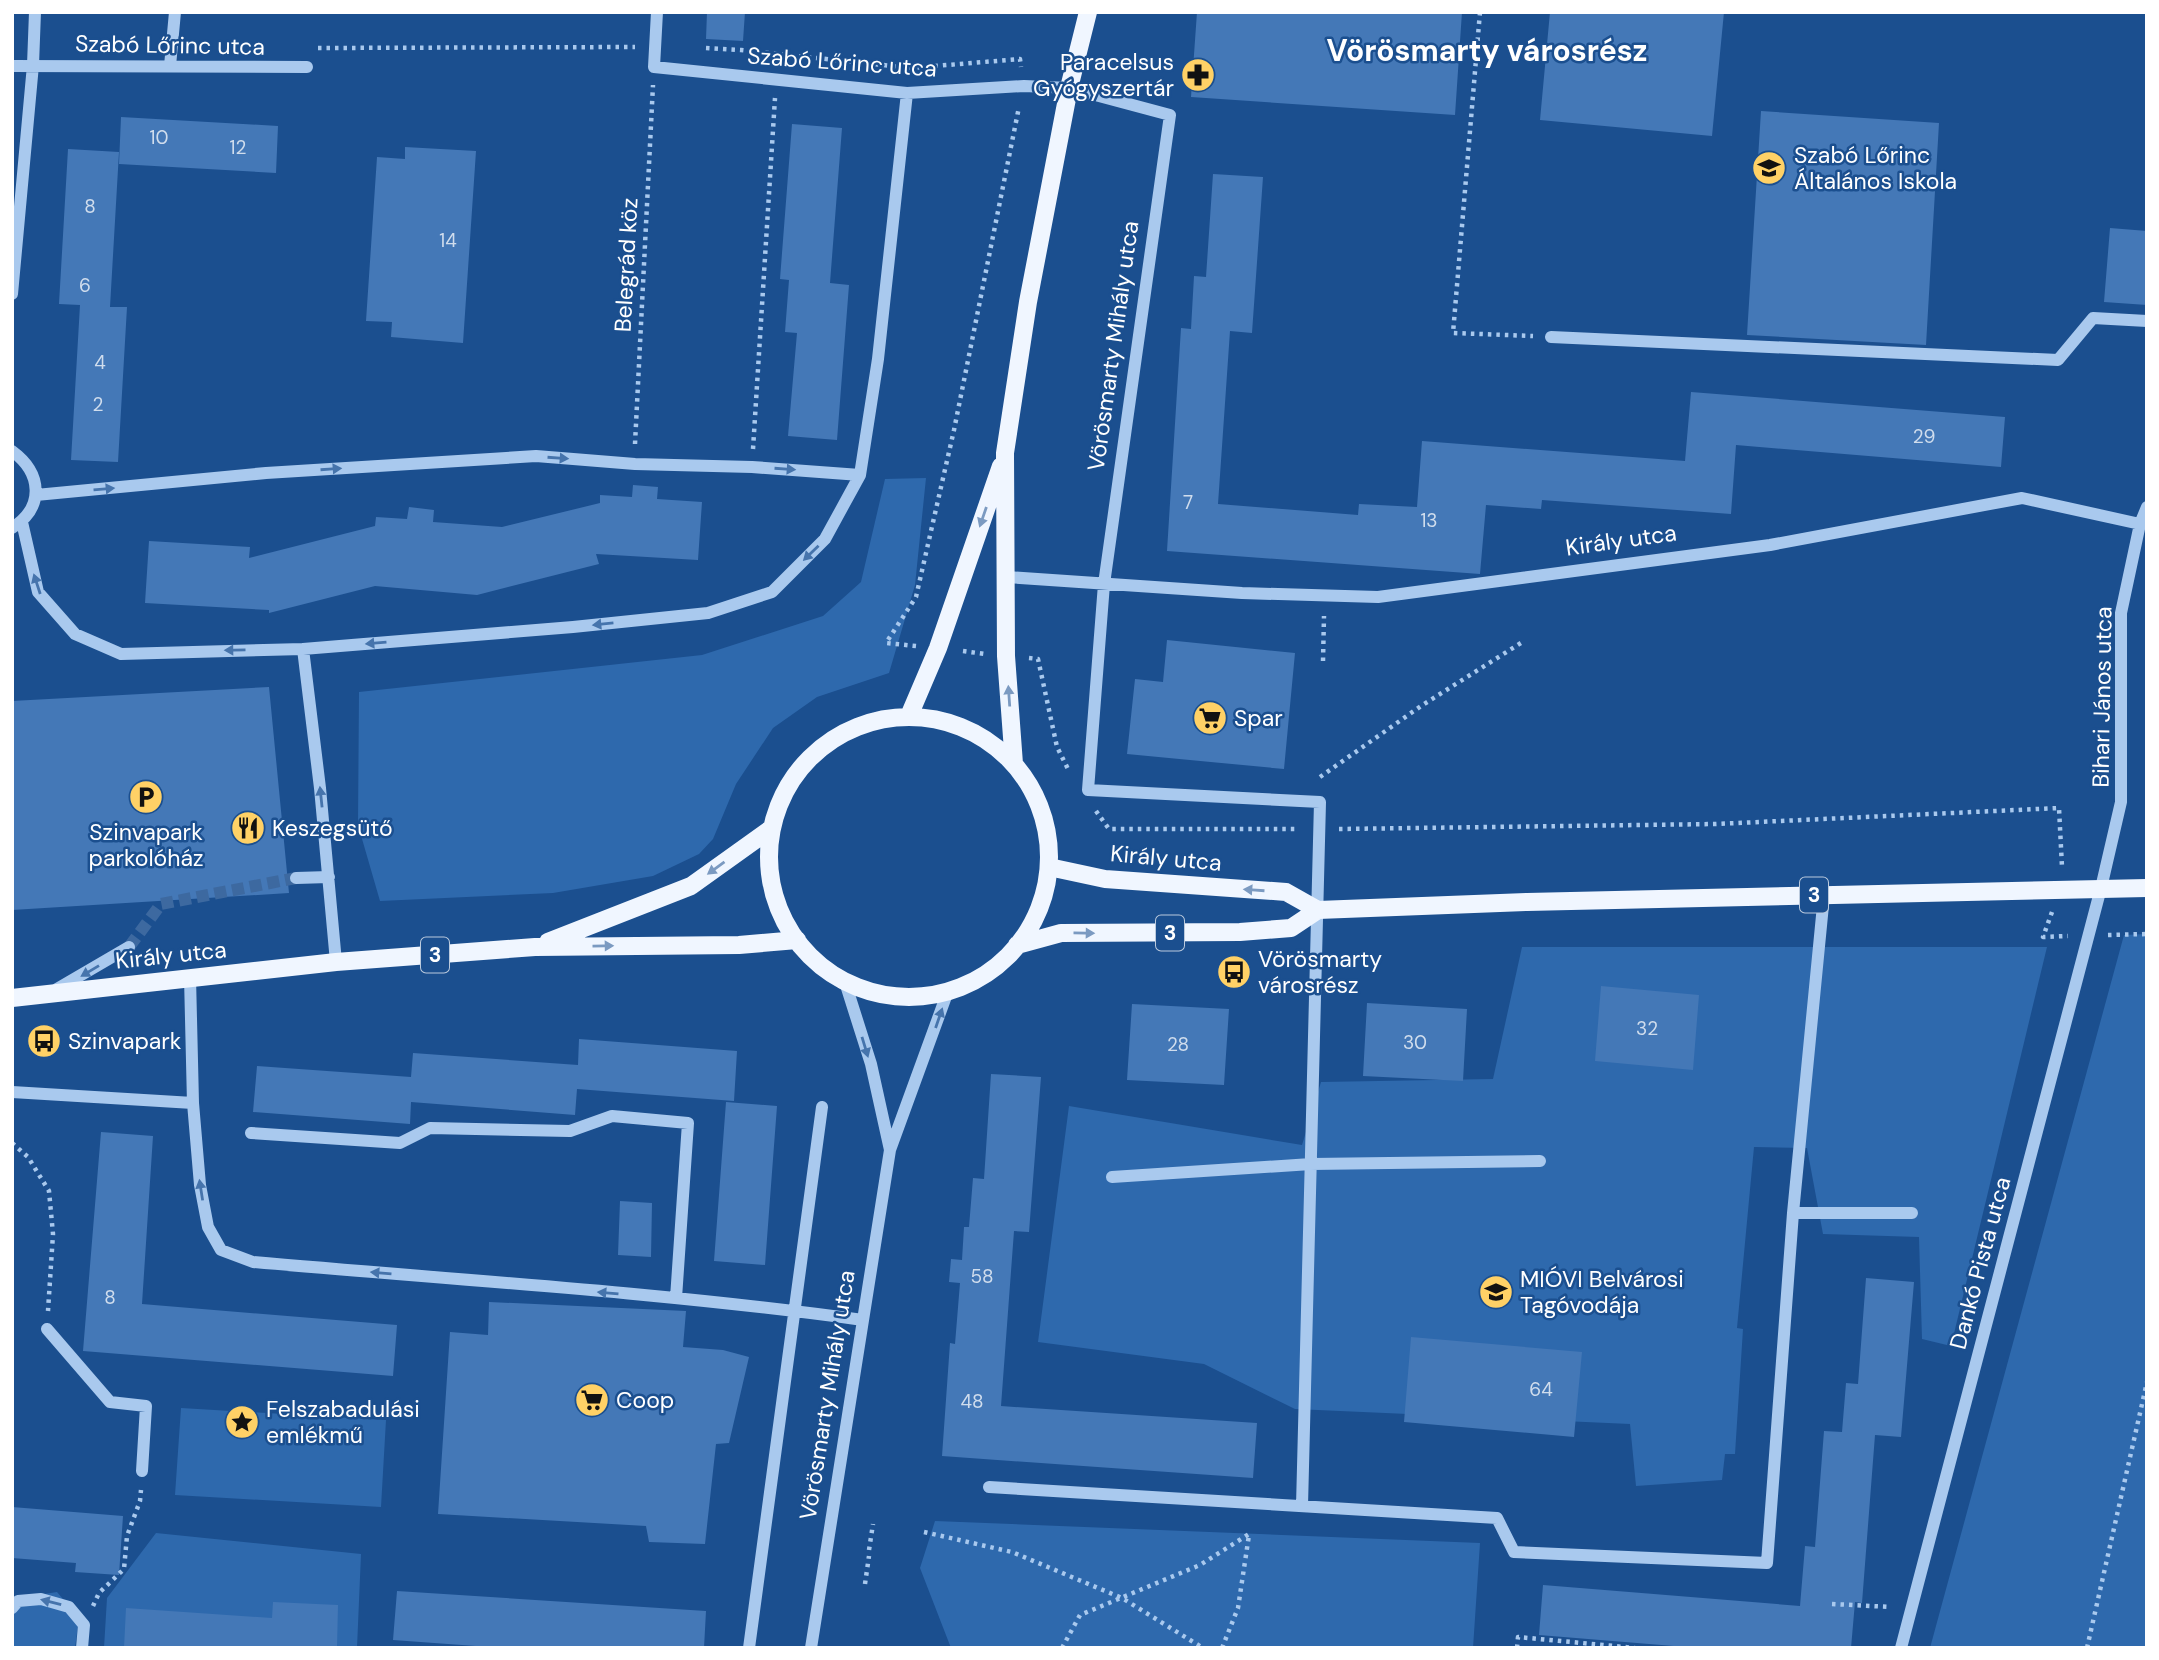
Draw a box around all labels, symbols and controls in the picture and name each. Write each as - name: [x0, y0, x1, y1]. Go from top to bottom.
- street label: Szabó Lőrinc utca: [75, 28, 265, 62]
- district label: Vörösmarty városrész: [1327, 31, 1647, 70]
- street label: Szabó Lőrinc utca: [746, 40, 938, 84]
- place label: Paracelsus Gyógyszertár: [1033, 47, 1174, 103]
- pharmacy icon: Paracelsus Gyógyszertár: [1179, 56, 1217, 94]
- house number: 10: [150, 125, 168, 150]
- house number: 12: [230, 135, 246, 160]
- place label: Szabó Lőrinc Általános Iskola: [1794, 140, 1957, 196]
- school or university icon: Szabó Lőrinc Általános Iskola: [1750, 149, 1788, 187]
- house number: 8: [84, 194, 96, 219]
- street label: Belegrád köz: [608, 197, 644, 333]
- street label: Vörösmarty Mihály utca: [1081, 219, 1145, 473]
- house number: 14: [439, 228, 457, 253]
- house number: 6: [79, 273, 91, 298]
- house number: 4: [94, 350, 106, 375]
- house number: 2: [93, 392, 104, 417]
- house number: 29: [1913, 424, 1935, 449]
- one-way arrow: [547, 453, 569, 464]
- one-way arrow: [320, 463, 342, 474]
- one-way arrow: [774, 464, 796, 475]
- one-way arrow: [93, 483, 115, 494]
- house number: 7: [1183, 490, 1193, 515]
- one-way arrow: [977, 507, 988, 528]
- house number: 13: [1420, 508, 1438, 533]
- street label: Király utca: [1564, 517, 1678, 563]
- one-way arrow: [803, 545, 820, 561]
- one-way arrow: [31, 574, 42, 595]
- street label: Bihari János utca: [2085, 606, 2119, 788]
- one-way arrow: [592, 619, 614, 630]
- one-way arrow: [365, 638, 387, 649]
- one-way arrow: [223, 644, 245, 656]
- one-way arrow: [1003, 685, 1014, 707]
- supermarket icon: Spar: [1191, 699, 1229, 737]
- place label: Spar: [1234, 703, 1283, 733]
- parking icon: Szinvapark parkolóház: [127, 778, 165, 816]
- one-way arrow: [315, 785, 326, 807]
- restaurant icon: Keszegsütő: [229, 809, 267, 847]
- place label: Keszegsütő: [272, 813, 393, 843]
- place label: Szinvapark parkolóház: [89, 817, 203, 873]
- street label: Király utca: [1109, 838, 1223, 878]
- one-way arrow: [707, 861, 725, 875]
- road number: 3: [1800, 878, 1828, 912]
- one-way arrow: [1243, 884, 1265, 895]
- road number: 3: [1156, 916, 1184, 950]
- one-way arrow: [1073, 927, 1095, 939]
- street label: Király utca: [114, 934, 228, 976]
- road number: 3: [421, 937, 449, 972]
- one-way arrow: [592, 940, 614, 952]
- place label: Vörösmarty városrész: [1258, 944, 1382, 1000]
- bus stop icon: Vörösmarty városrész: [1215, 953, 1253, 991]
- one-way arrow: [80, 965, 99, 977]
- one-way arrow: [934, 1007, 945, 1028]
- house number: 32: [1636, 1016, 1658, 1041]
- bus stop icon: Szinvapark: [25, 1022, 63, 1060]
- place label: Szinvapark: [68, 1026, 182, 1056]
- house number: 30: [1403, 1030, 1427, 1055]
- house number: 28: [1167, 1032, 1189, 1057]
- one-way arrow: [861, 1036, 871, 1057]
- street label: Dankó Pista utca: [1943, 1174, 2017, 1352]
- one-way arrow: [195, 1179, 206, 1201]
- house number: 58: [970, 1264, 994, 1289]
- place label: MIÓVI Belvárosi Tagóvodája: [1520, 1264, 1684, 1320]
- one-way arrow: [370, 1267, 392, 1278]
- street label: Vörösmarty Mihály utca: [792, 1268, 862, 1522]
- school or university icon: MIÓVI Belvárosi Tagóvodája: [1477, 1273, 1515, 1311]
- house number: 8: [104, 1285, 116, 1310]
- one-way arrow: [596, 1287, 618, 1298]
- house number: 64: [1529, 1377, 1553, 1402]
- supermarket icon: Coop: [573, 1381, 611, 1419]
- place label: Coop: [616, 1385, 674, 1415]
- house number: 48: [960, 1389, 984, 1414]
- place label: Felszabadulási emlékmű: [266, 1394, 420, 1450]
- place icon: Felszabadulási emlékmű: [223, 1403, 261, 1441]
- one-way arrow: [40, 1596, 62, 1607]

